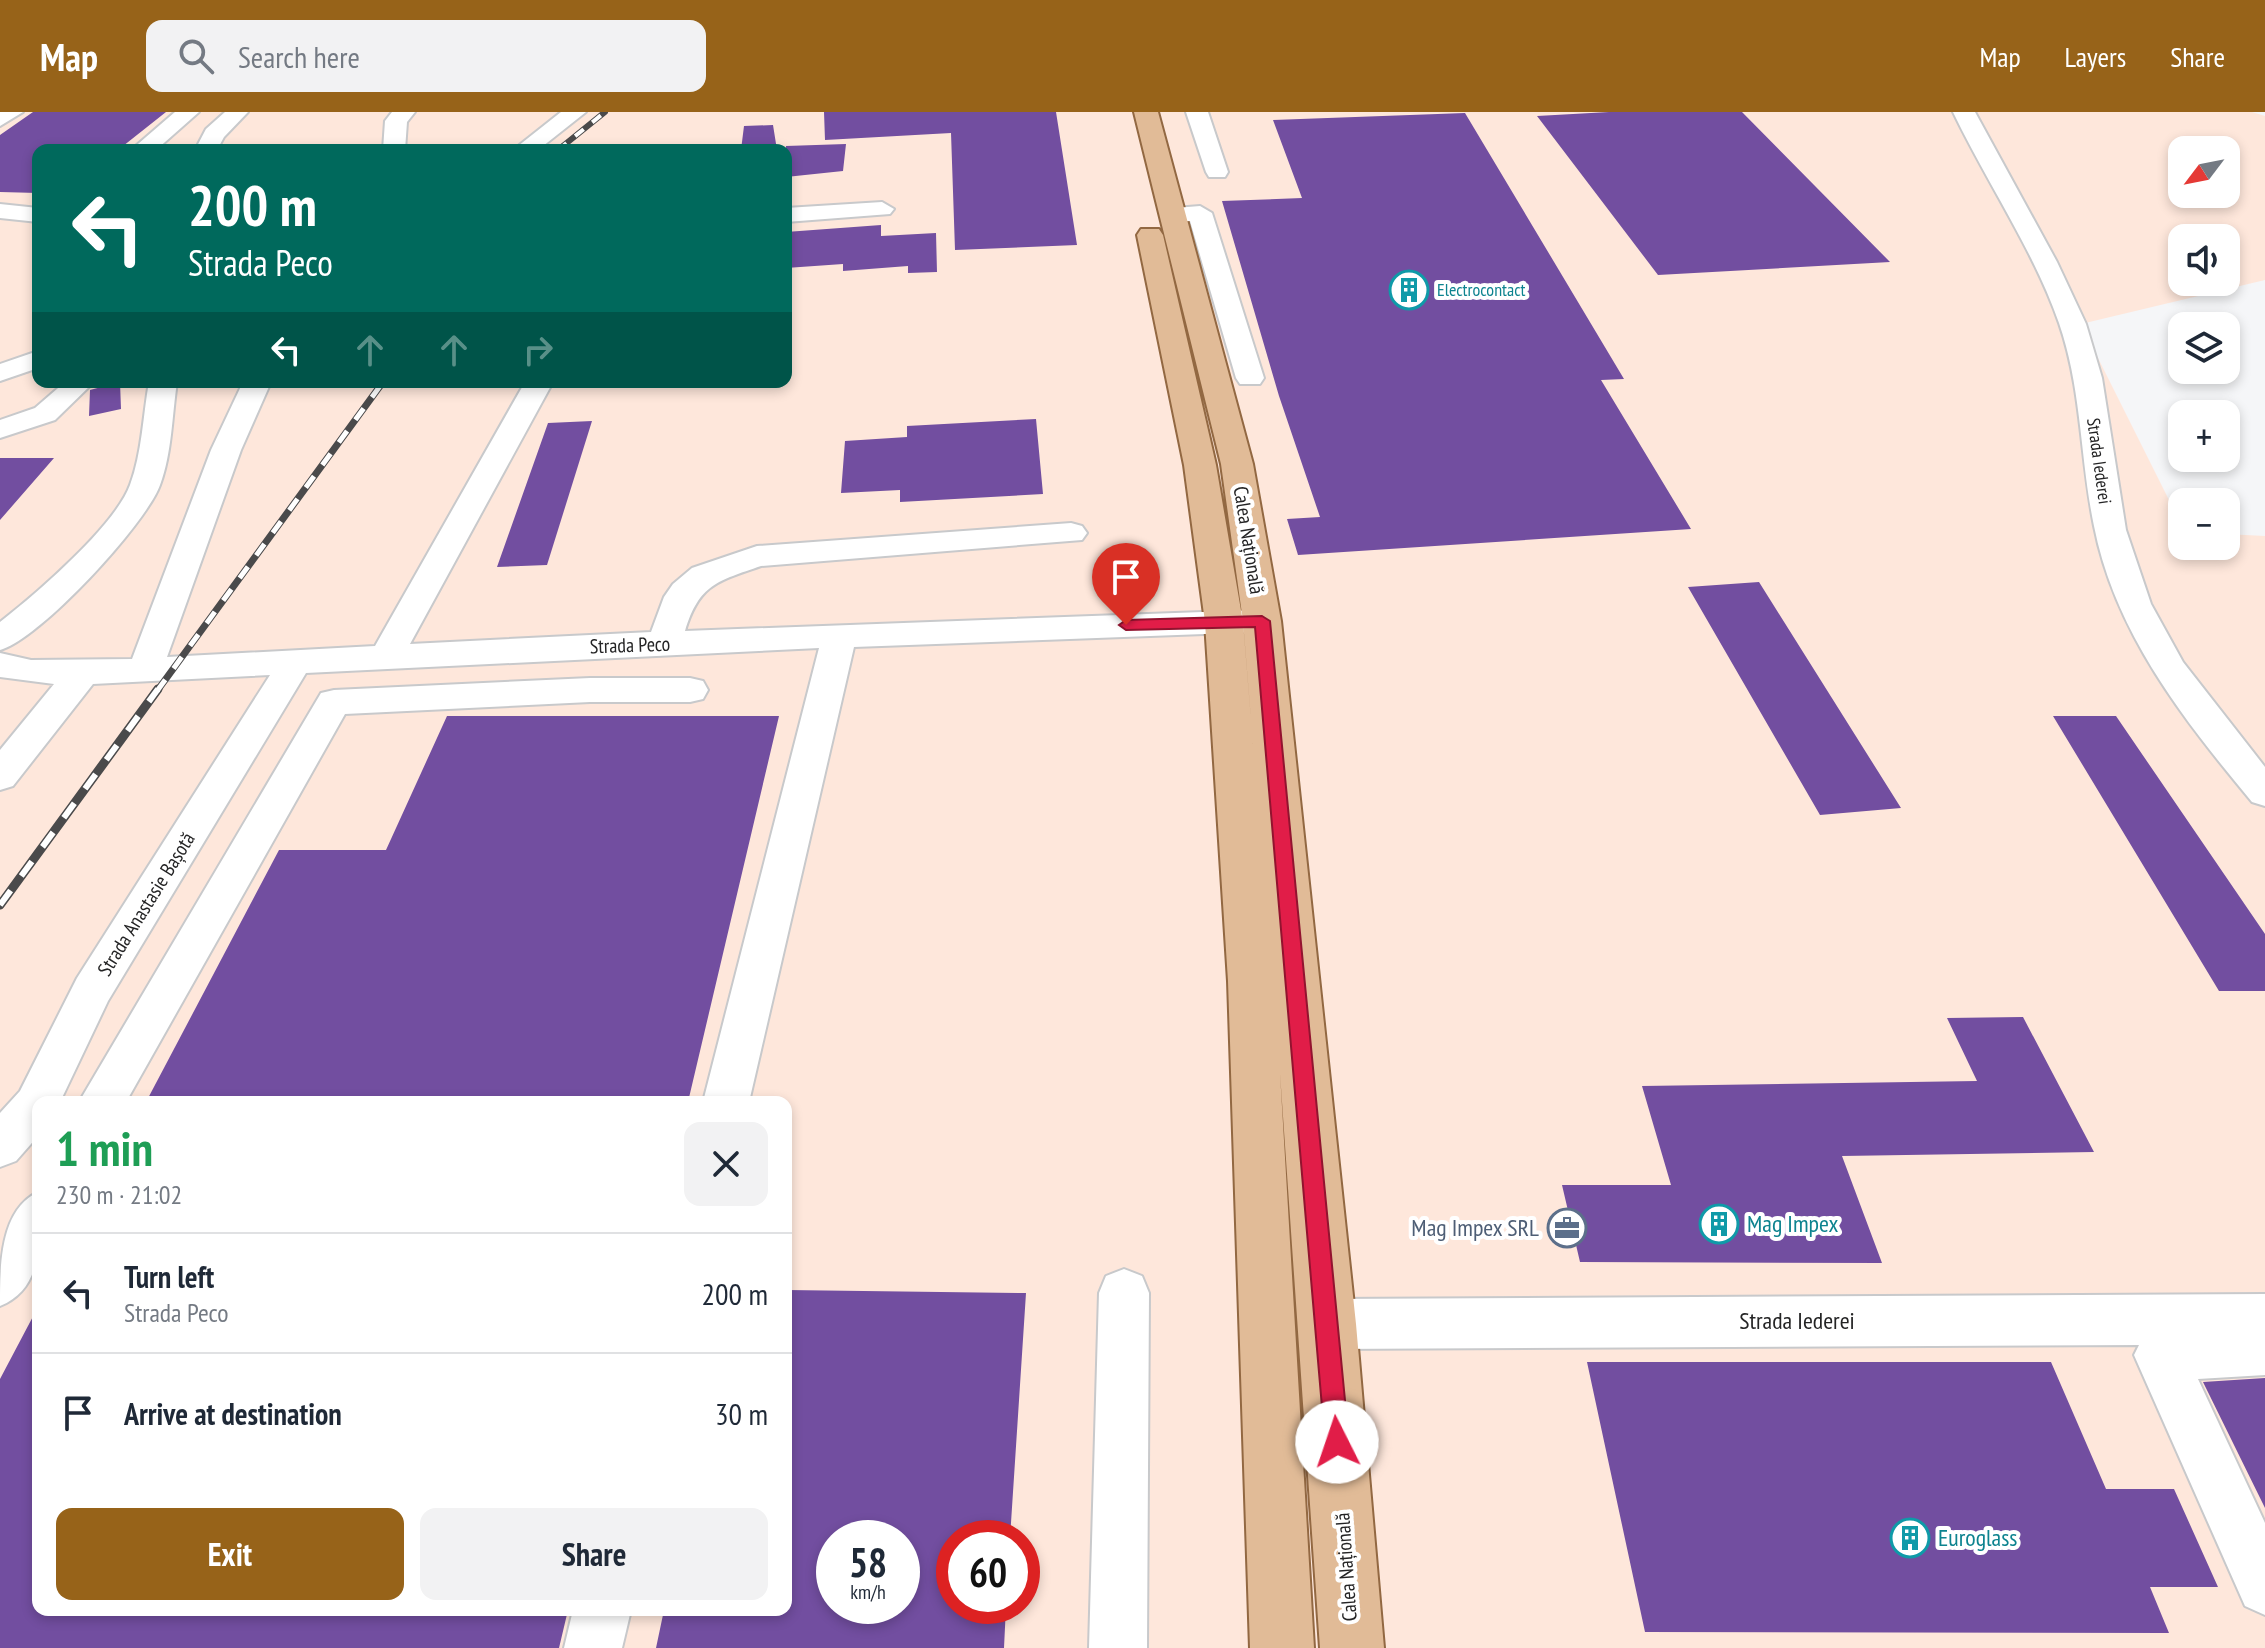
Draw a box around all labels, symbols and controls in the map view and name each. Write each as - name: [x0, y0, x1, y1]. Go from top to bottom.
- search box: [146, 20, 706, 92]
- text: Map: [40, 32, 98, 81]
- icon: search: [174, 34, 218, 78]
- text: Search here: [238, 37, 360, 76]
- text: Map: [1979, 38, 2021, 75]
- text: Layers: [2065, 38, 2126, 75]
- text: Share: [2170, 38, 2225, 75]
- north arrow: [2168, 136, 2240, 208]
- map controls: [2168, 136, 2240, 560]
- text: 200 m: [188, 169, 317, 241]
- icon: left: [56, 176, 160, 280]
- button: sound: [2168, 224, 2240, 296]
- text: Strada Peco: [188, 239, 333, 286]
- building icon: Electrocontact: [1388, 269, 1430, 311]
- place label: Electrocontact: [1437, 278, 1526, 301]
- button: layers: [2168, 312, 2240, 384]
- icon: left: [264, 328, 308, 372]
- icon: ahead: [348, 328, 392, 372]
- icon: ahead: [432, 328, 476, 372]
- icon: right: [516, 328, 560, 372]
- button: +: [2168, 400, 2240, 472]
- street label: Strada Iederei: [2082, 416, 2117, 505]
- street label: Calea Națională: [1228, 484, 1270, 596]
- button: −: [2168, 488, 2240, 560]
- pin: [1092, 543, 1160, 625]
- icon: arrive: [1104, 555, 1148, 599]
- street label: Strada Peco: [589, 631, 671, 659]
- street label: Strada Anastasie Bașotă: [91, 827, 201, 981]
- text: 1 min: [56, 1117, 153, 1179]
- button: close: [684, 1122, 768, 1206]
- text: 230 m · 21:02: [56, 1178, 182, 1211]
- building icon: Mag Impex: [1698, 1203, 1740, 1245]
- office icon: Mag Impex SRL: [1546, 1207, 1588, 1249]
- place label: Mag Impex: [1747, 1208, 1838, 1239]
- place label: Mag Impex SRL: [1411, 1212, 1539, 1243]
- text: Turn left: [124, 1257, 214, 1296]
- icon: left: [56, 1271, 100, 1315]
- text: 200 m: [702, 1274, 768, 1313]
- text: Strada Peco: [124, 1296, 229, 1329]
- street label: Strada Iederei: [1739, 1305, 1855, 1336]
- icon: arrive: [56, 1391, 100, 1435]
- text: Arrive at destination: [124, 1394, 342, 1433]
- text: 30 m: [715, 1394, 768, 1433]
- position arrow: [1295, 1400, 1379, 1484]
- button: Exit: [56, 1508, 404, 1600]
- button: Share: [420, 1508, 768, 1600]
- street label: Calea Națională: [1329, 1512, 1363, 1622]
- building icon: Euroglass: [1889, 1517, 1931, 1559]
- speed limit sign: 60: [936, 1520, 1040, 1624]
- place label: Euroglass: [1938, 1522, 2017, 1553]
- text: 58: [849, 1536, 887, 1588]
- text: km/h: [850, 1579, 886, 1605]

